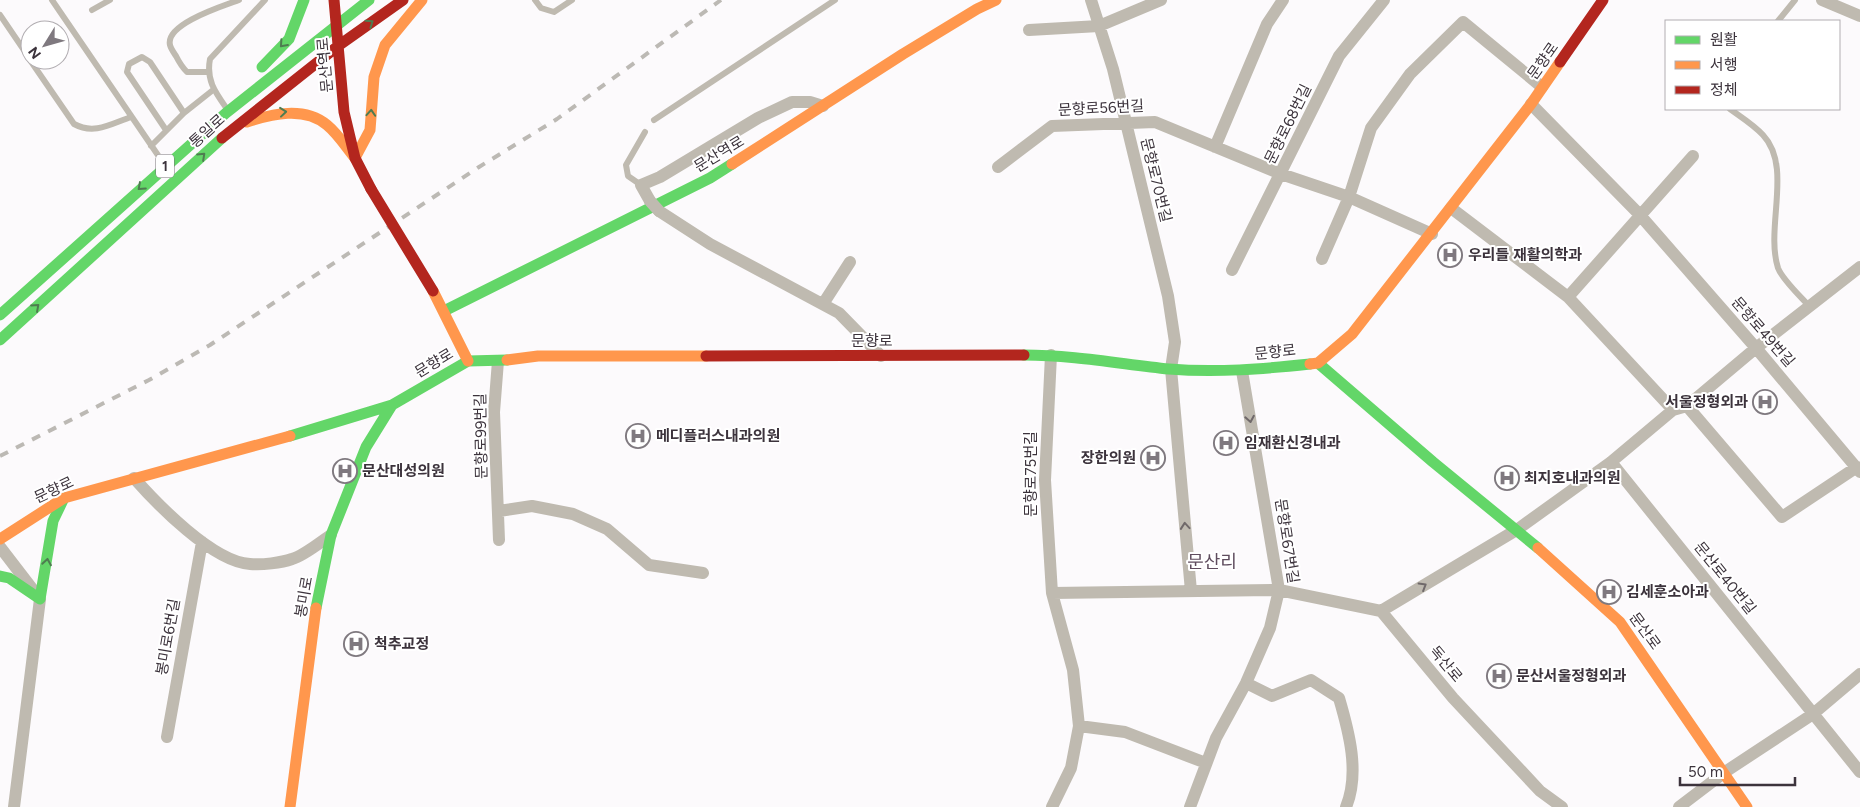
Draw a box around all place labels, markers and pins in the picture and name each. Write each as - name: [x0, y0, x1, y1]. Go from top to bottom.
- hospital icon: 우리들 재활의학과: [1437, 242, 1463, 268]
- place label: 우리들 재활의학과: [1468, 246, 1582, 264]
- hospital icon: 서울정형외과: [1752, 389, 1778, 415]
- place label: 서울정형외과: [1665, 393, 1748, 411]
- hospital icon: 메디플러스내과의원: [625, 423, 651, 449]
- place label: 메디플러스내과의원: [656, 427, 780, 445]
- hospital icon: 임재환신경내과: [1213, 430, 1239, 456]
- place label: 임재환신경내과: [1244, 434, 1341, 452]
- hospital icon: 장한의원: [1140, 445, 1166, 471]
- place label: 장한의원: [1081, 449, 1136, 467]
- hospital icon: 문산대성의원: [332, 458, 358, 484]
- place label: 문산대성의원: [362, 462, 445, 480]
- hospital icon: 최지호내과의원: [1494, 465, 1520, 491]
- place label: 최지호내과의원: [1524, 469, 1621, 487]
- hospital icon: 김세훈소아과: [1596, 579, 1622, 605]
- place label: 김세훈소아과: [1626, 583, 1709, 601]
- hospital icon: 척추교정: [343, 631, 369, 657]
- place label: 척추교정: [374, 635, 429, 653]
- hospital icon: 문산서울정형외과: [1486, 663, 1512, 689]
- place label: 문산서울정형외과: [1516, 667, 1627, 685]

